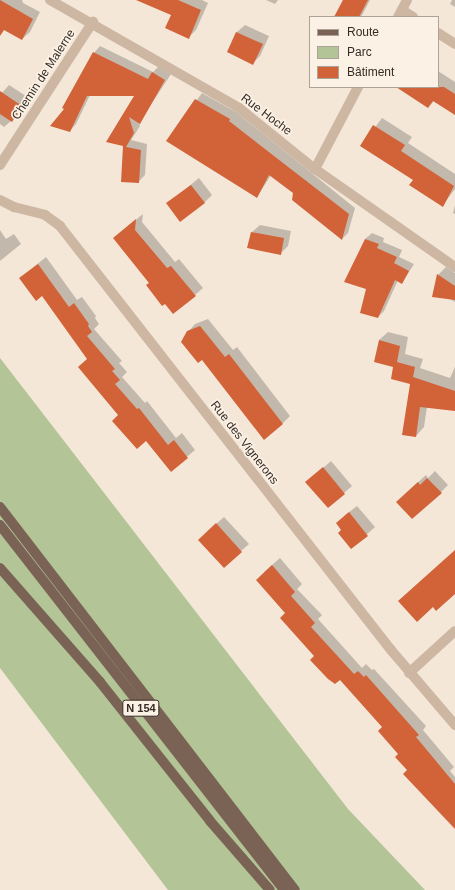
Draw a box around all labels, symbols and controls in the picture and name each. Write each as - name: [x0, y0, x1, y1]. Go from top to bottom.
- legend: [309, 16, 439, 88]
- text: Route: [347, 25, 379, 39]
- street label: Chemin de Malerne: [9, 27, 79, 123]
- text: Parc: [347, 45, 372, 59]
- text: Bâtiment: [347, 65, 394, 79]
- street label: Rue Hoche: [238, 91, 294, 139]
- street label: Rue des Vignerons: [207, 398, 281, 488]
- road number: N 154: [122, 699, 160, 717]

